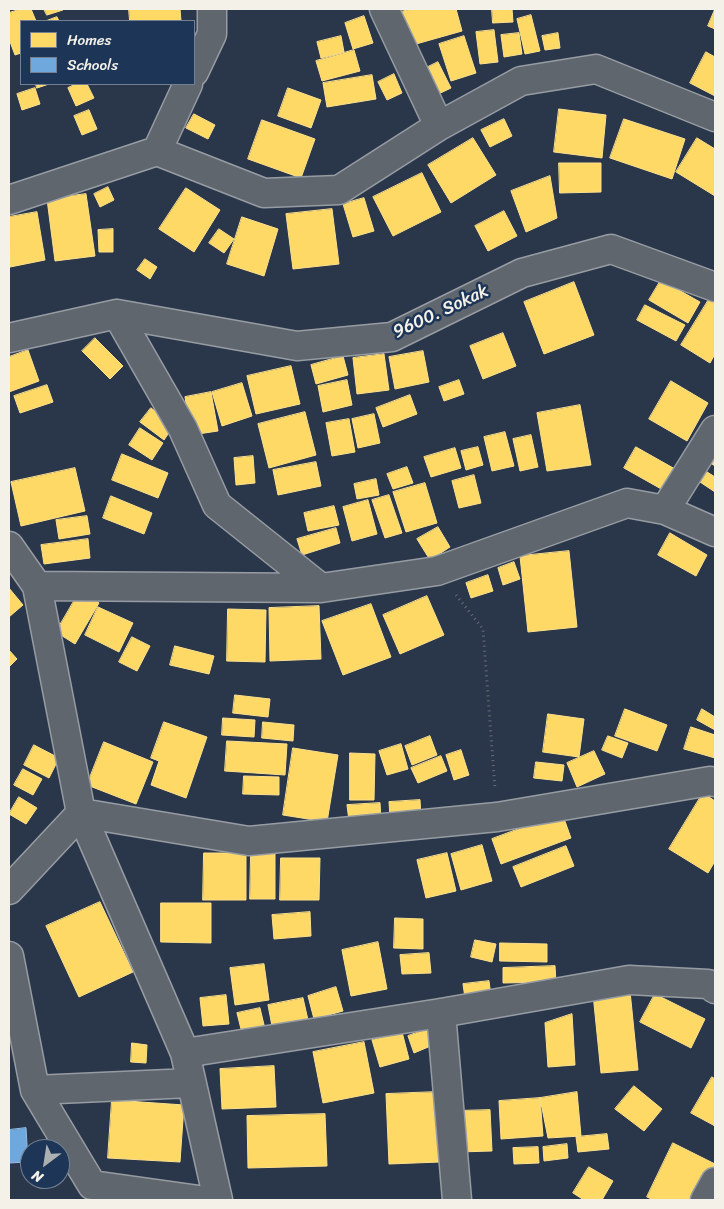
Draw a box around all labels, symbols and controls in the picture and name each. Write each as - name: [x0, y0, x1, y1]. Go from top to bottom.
- legend: [20, 20, 195, 85]
- text: Homes: [67, 27, 111, 53]
- text: Schools: [67, 52, 118, 78]
- street label: 9600. Sokak: [390, 281, 492, 343]
- north arrow: [20, 1139, 70, 1189]
- text: N: [27, 1163, 48, 1190]

